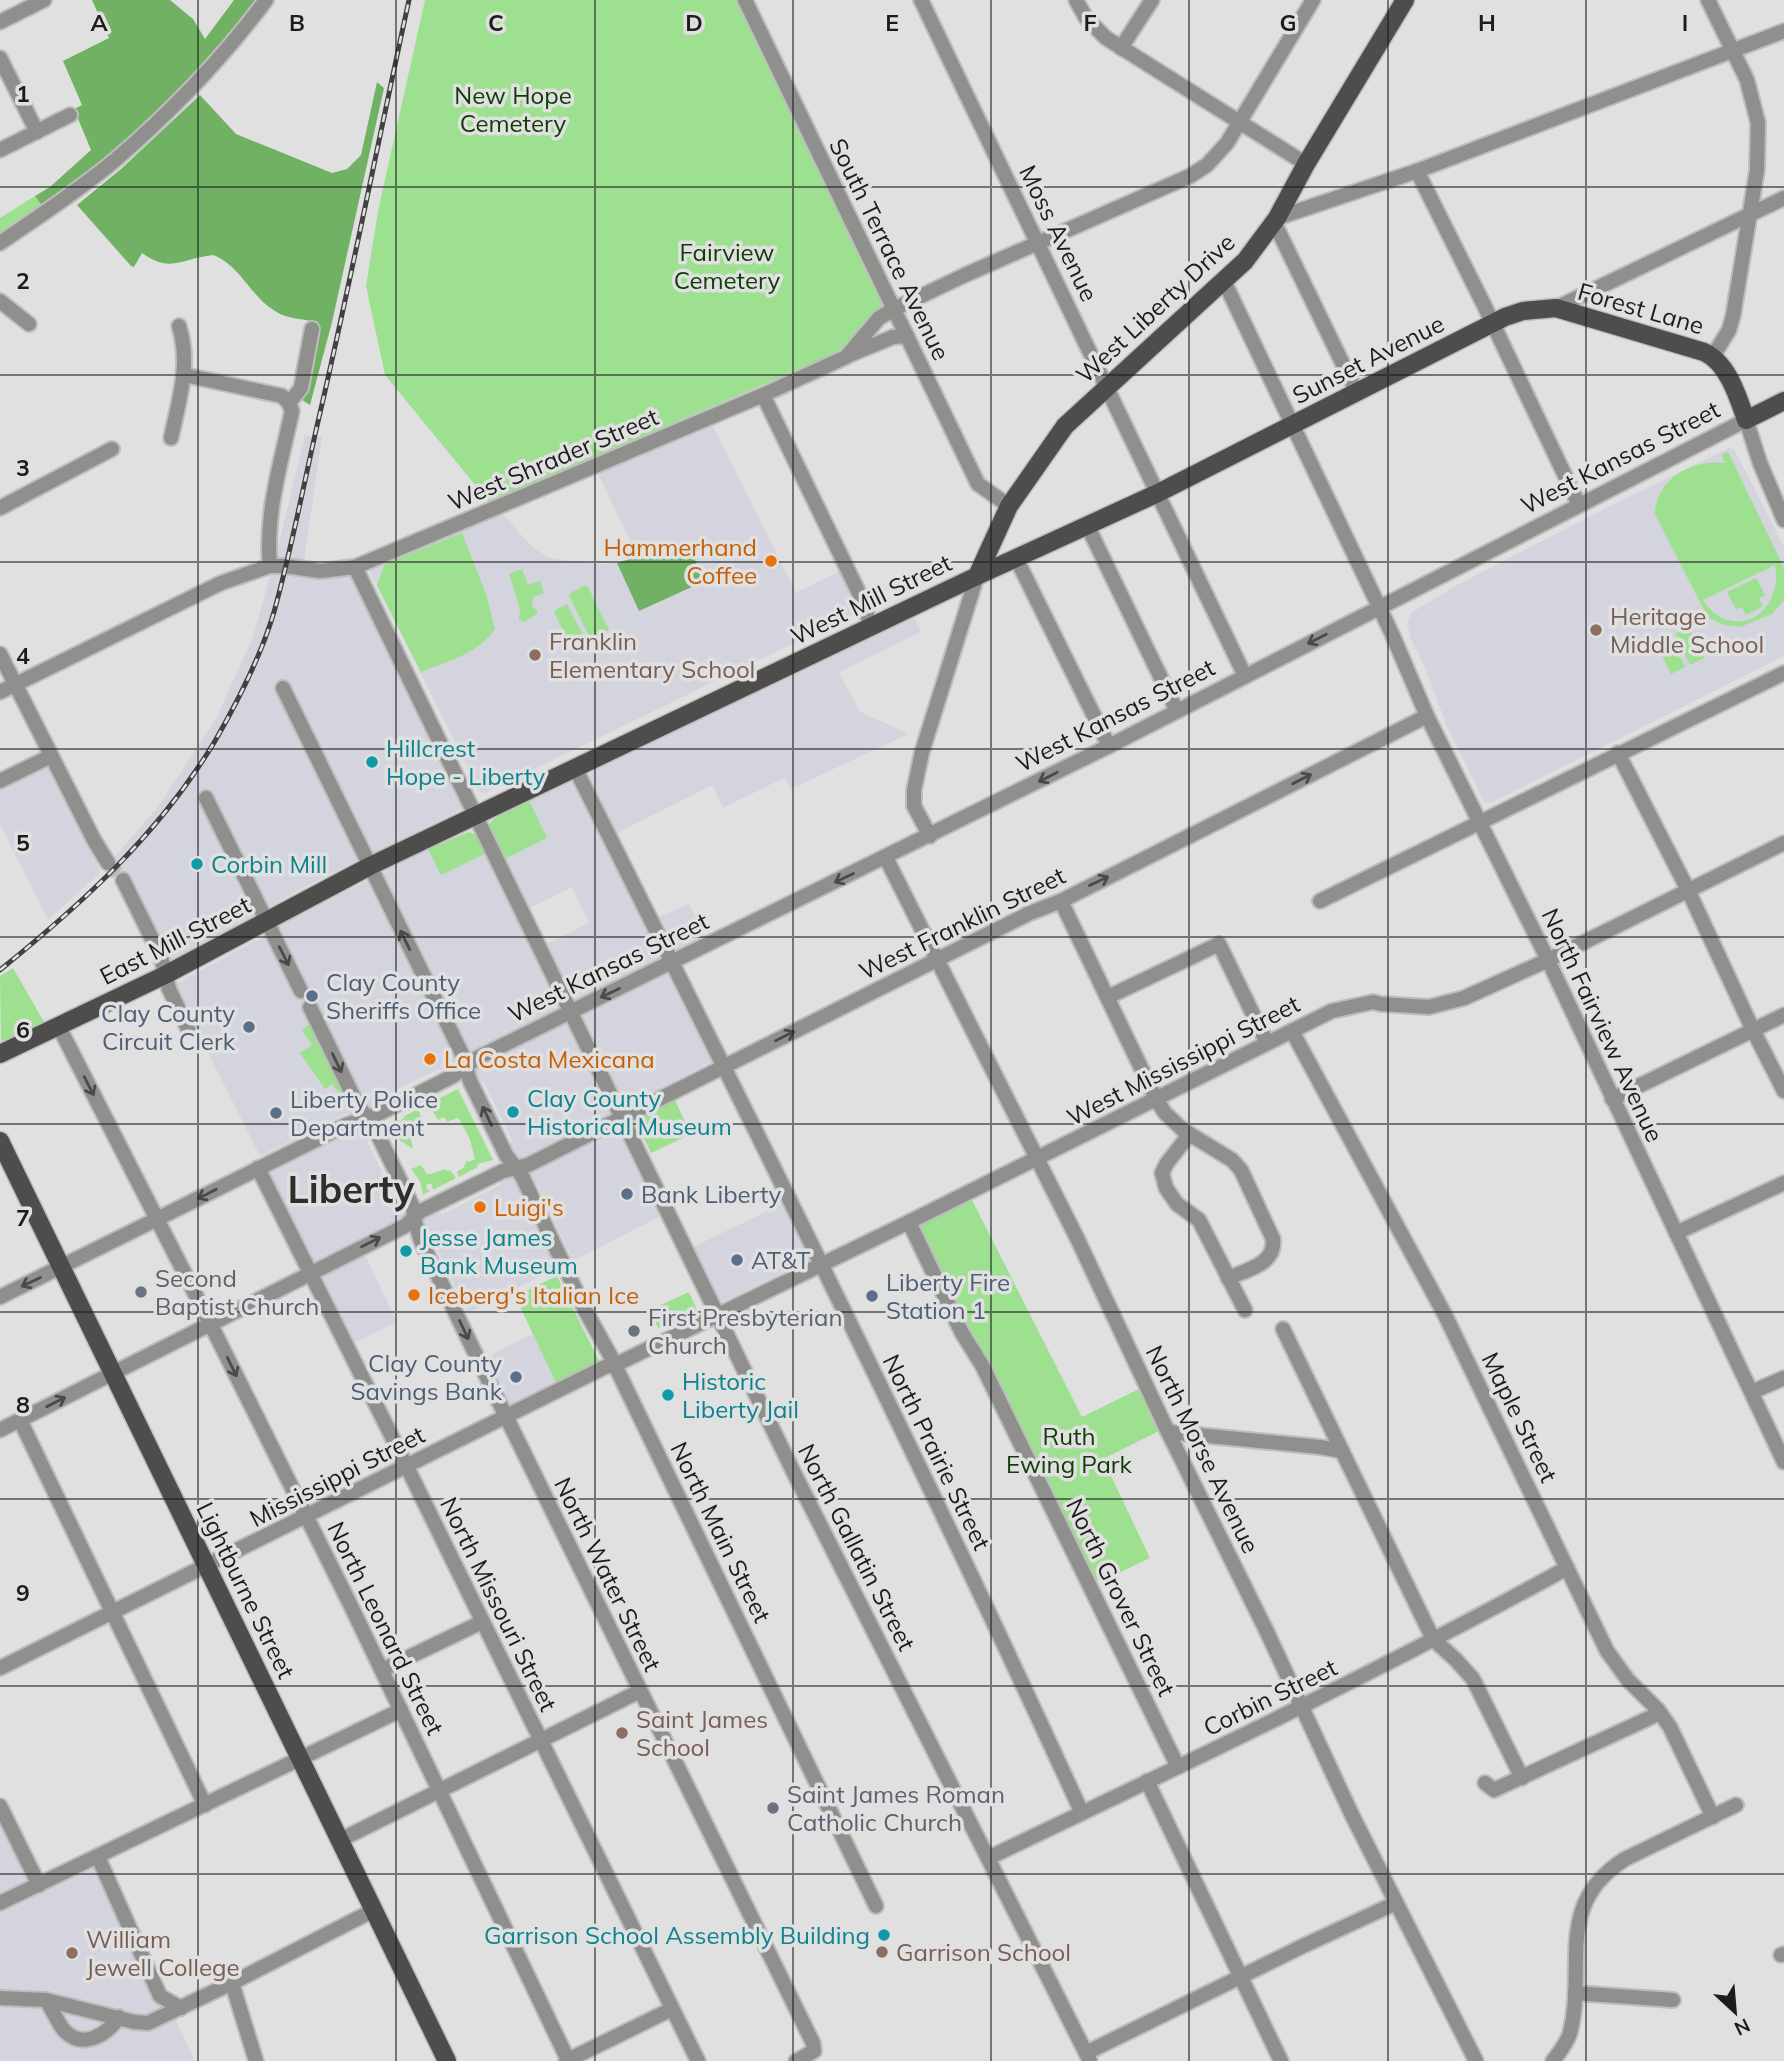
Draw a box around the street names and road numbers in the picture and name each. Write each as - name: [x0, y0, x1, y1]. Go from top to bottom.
- street label: South Terrace Avenue: [823, 133, 957, 365]
- street label: Moss Avenue: [1013, 160, 1105, 306]
- street label: West Liberty Drive: [1069, 227, 1241, 389]
- street label: Forest Lane: [1575, 276, 1707, 340]
- street label: Sunset Avenue: [1287, 308, 1449, 410]
- street label: West Kansas Street: [1515, 394, 1725, 520]
- street label: West Shrader Street: [443, 401, 663, 517]
- street label: West Mill Street: [786, 547, 956, 651]
- street label: West Kansas Street: [1010, 652, 1220, 778]
- street label: West Franklin Street: [854, 860, 1070, 986]
- street label: East Mill Street: [95, 889, 255, 991]
- street label: North Fairview Avenue: [1536, 903, 1670, 1147]
- street label: West Kansas Street: [503, 905, 713, 1029]
- street label: West Mississippi Street: [1062, 988, 1304, 1132]
- street label: North Morse Avenue: [1140, 1340, 1266, 1558]
- street label: Maple Street: [1476, 1347, 1564, 1487]
- street label: North Prairie Street: [877, 1349, 997, 1555]
- street label: Mississippi Street: [244, 1419, 430, 1533]
- street label: North Main Street: [664, 1437, 778, 1627]
- street label: North Gallatin Street: [792, 1438, 922, 1656]
- street label: North Water Street: [548, 1472, 668, 1676]
- street label: North Missouri Street: [434, 1492, 564, 1716]
- street label: North Grover Street: [1060, 1493, 1182, 1701]
- street label: Lightburne Street: [190, 1497, 302, 1683]
- street label: North Leonard Street: [321, 1516, 451, 1740]
- street label: Corbin Street: [1198, 1652, 1342, 1742]

